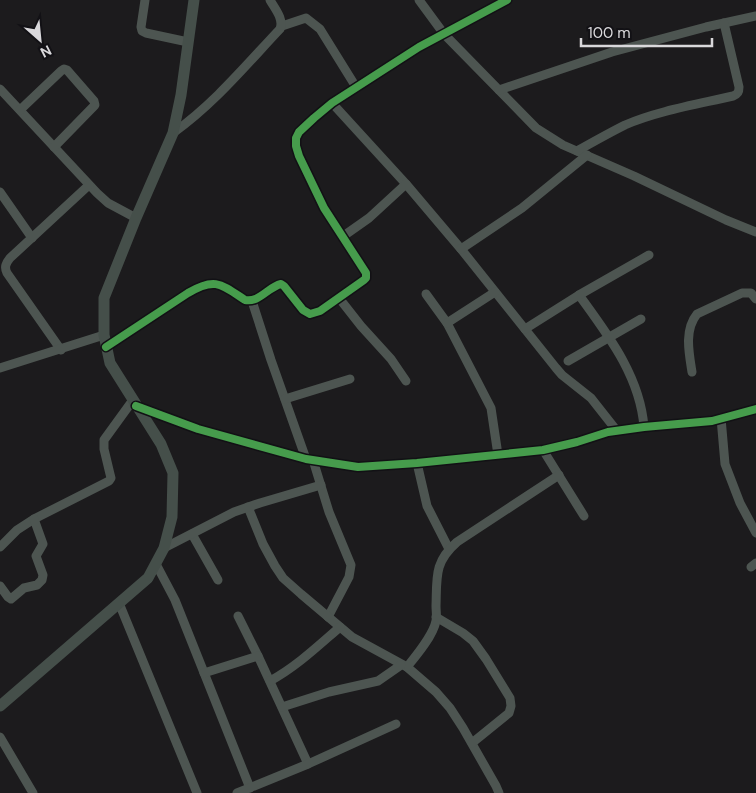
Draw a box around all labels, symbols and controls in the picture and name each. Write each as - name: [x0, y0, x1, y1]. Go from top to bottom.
- north arrow: [15, 15, 65, 65]
- scale bar: [581, 15, 712, 47]
- text: 100 m: [588, 23, 631, 43]
- text: N: [37, 41, 55, 62]

